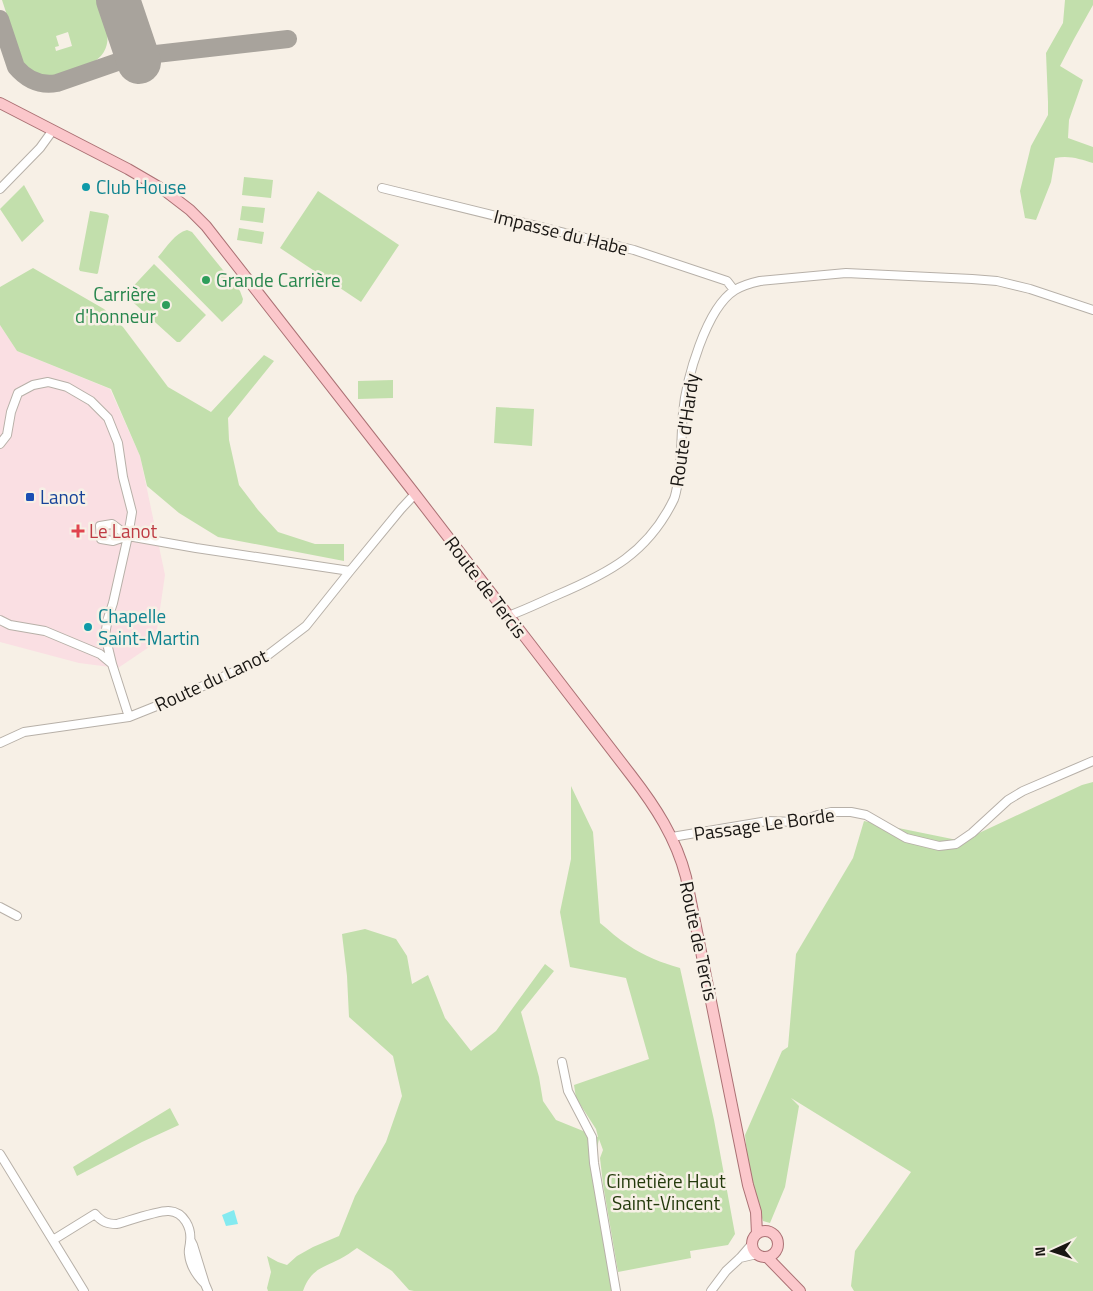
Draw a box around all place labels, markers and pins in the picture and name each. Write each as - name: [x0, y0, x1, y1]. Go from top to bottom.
- place label: Club House: [96, 172, 186, 201]
- marker: Club House: [80, 181, 92, 193]
- place label: Grande Carrière: [216, 265, 341, 294]
- marker: Grande Carrière: [200, 274, 212, 286]
- place label: Carrière d'honneur: [75, 279, 156, 330]
- marker: Carrière d'honneur: [160, 299, 172, 311]
- place label: Lanot: [40, 482, 86, 511]
- marker: Lanot: [24, 491, 36, 503]
- place label: Le Lanot: [89, 516, 158, 545]
- marker: Le Lanot: [71, 524, 85, 538]
- place label: Chapelle Saint-Martin: [98, 601, 200, 652]
- marker: Chapelle Saint-Martin: [82, 621, 94, 633]

